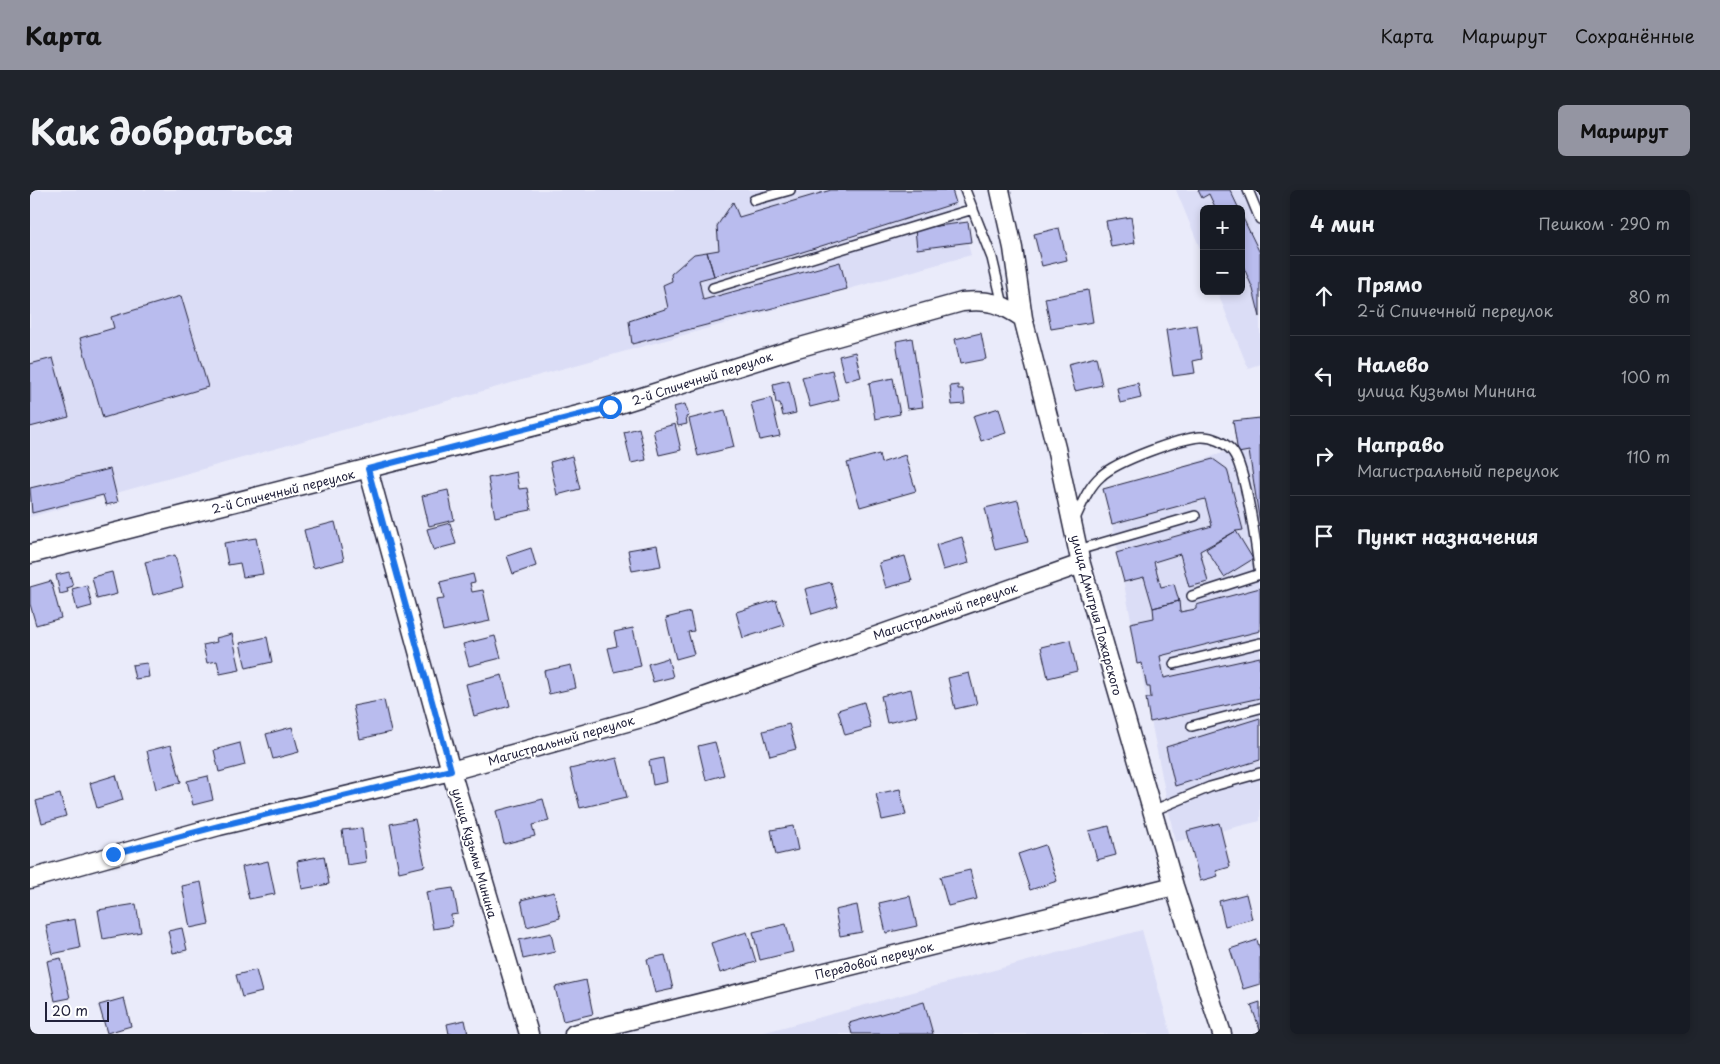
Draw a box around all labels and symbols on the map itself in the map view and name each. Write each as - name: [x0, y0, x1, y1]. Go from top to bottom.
- street label: 2-й Спичечный переулок: [629, 346, 776, 409]
- route start: [599, 396, 622, 419]
- street label: 2-й Спичечный переулок: [209, 464, 357, 518]
- street label: улица Дмитрия Пожарского: [1067, 533, 1127, 698]
- street label: Магистральный переулок: [871, 578, 1020, 644]
- street label: Магистральный переулок: [486, 710, 637, 770]
- street label: улица Кузьмы Минина: [448, 786, 502, 920]
- route end: [102, 843, 125, 866]
- street label: Передовой переулок: [813, 936, 936, 983]
- scale bar: [45, 999, 109, 1022]

